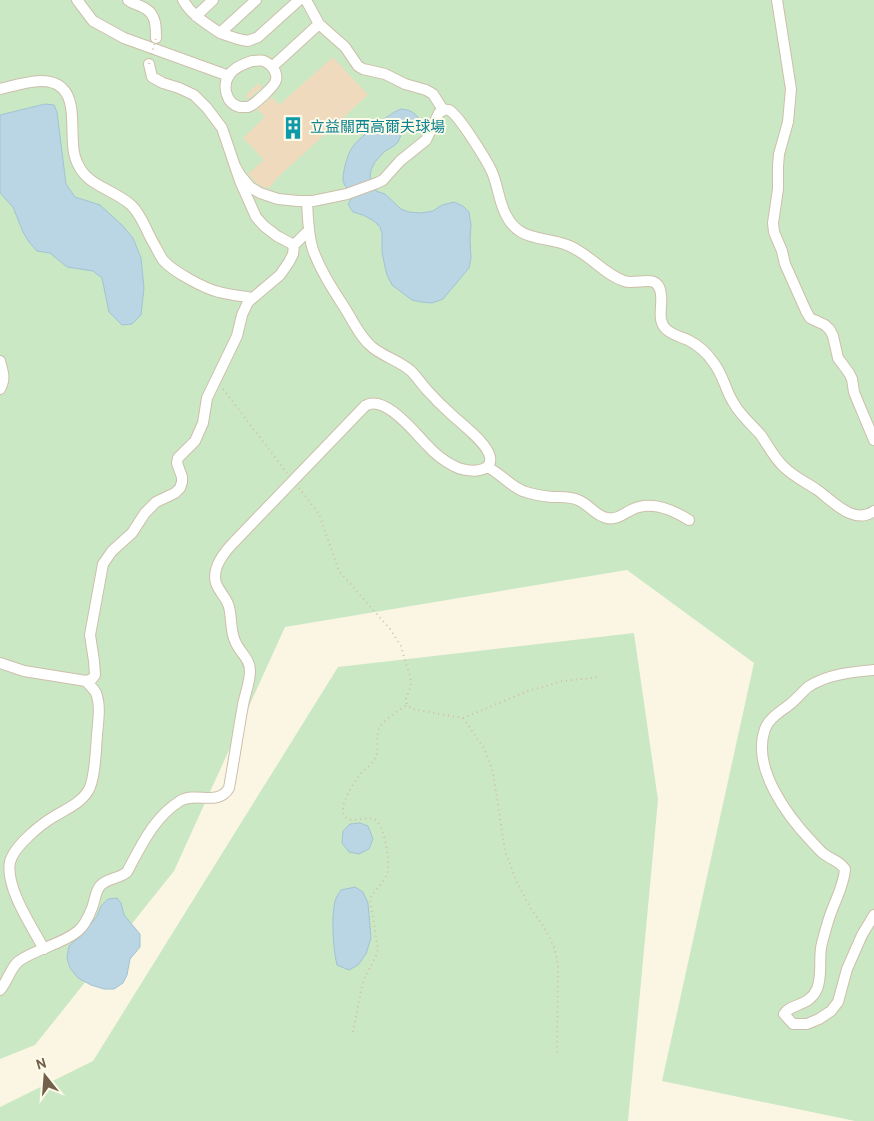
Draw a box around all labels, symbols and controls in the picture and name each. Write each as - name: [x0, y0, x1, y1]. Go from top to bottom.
- building icon: 立益關西高爾夫球場: [280, 115, 306, 141]
- place label: 立益關西高爾夫球場: [310, 119, 445, 138]
- north arrow: [20, 1051, 70, 1101]
- text: N: [34, 1055, 49, 1075]

